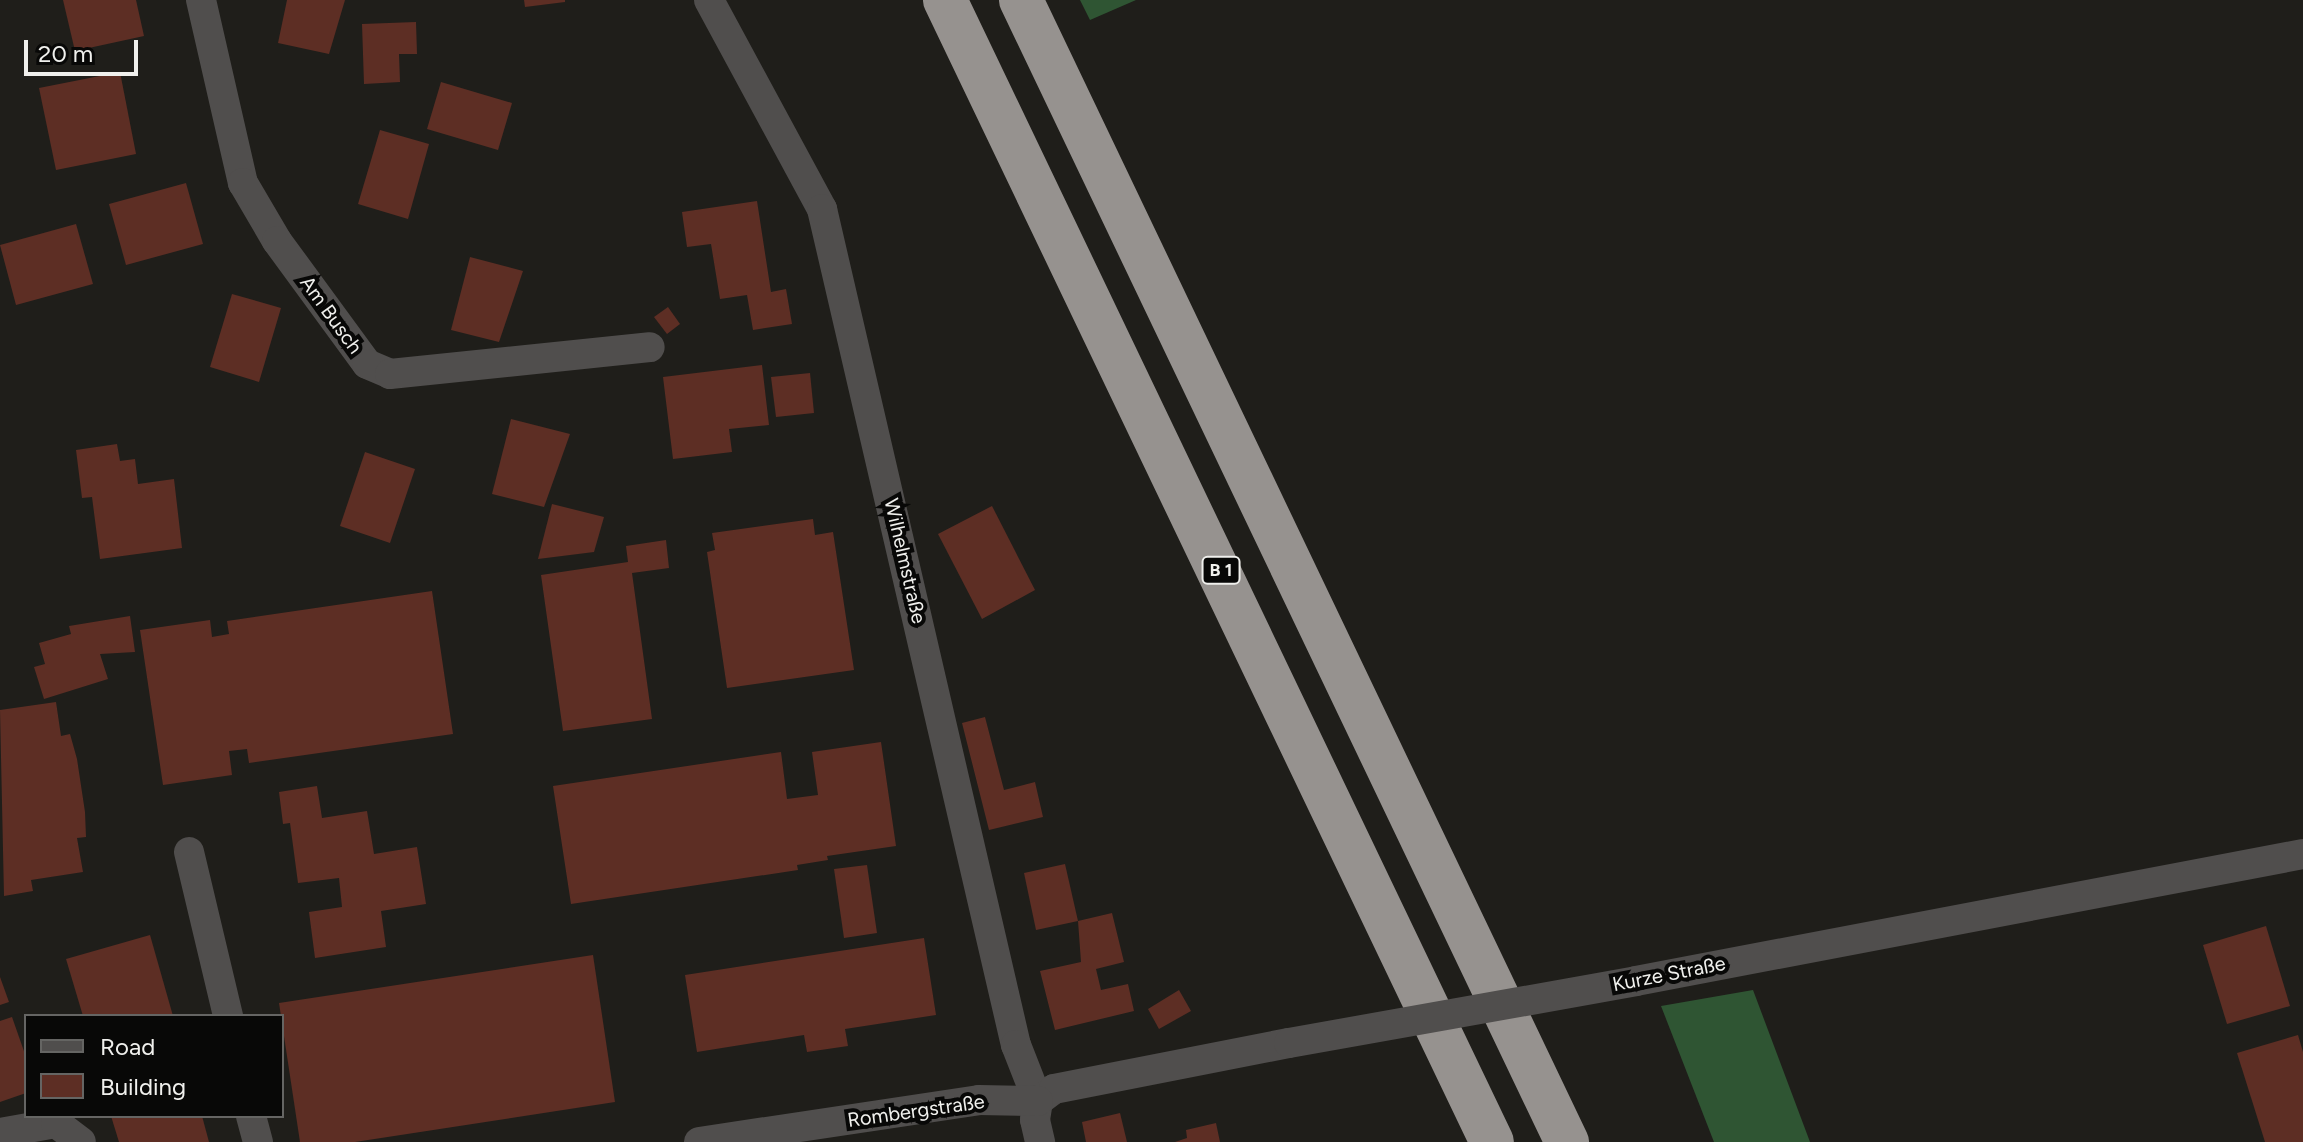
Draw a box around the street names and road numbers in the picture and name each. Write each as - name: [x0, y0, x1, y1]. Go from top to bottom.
- street label: Am Busch: [295, 271, 367, 359]
- street label: Wilhelmstraße: [879, 496, 931, 626]
- road number: B 1: [1201, 556, 1241, 584]
- street label: Kurze Straße: [1610, 951, 1728, 997]
- street label: Rombergstraße: [846, 1089, 986, 1133]

